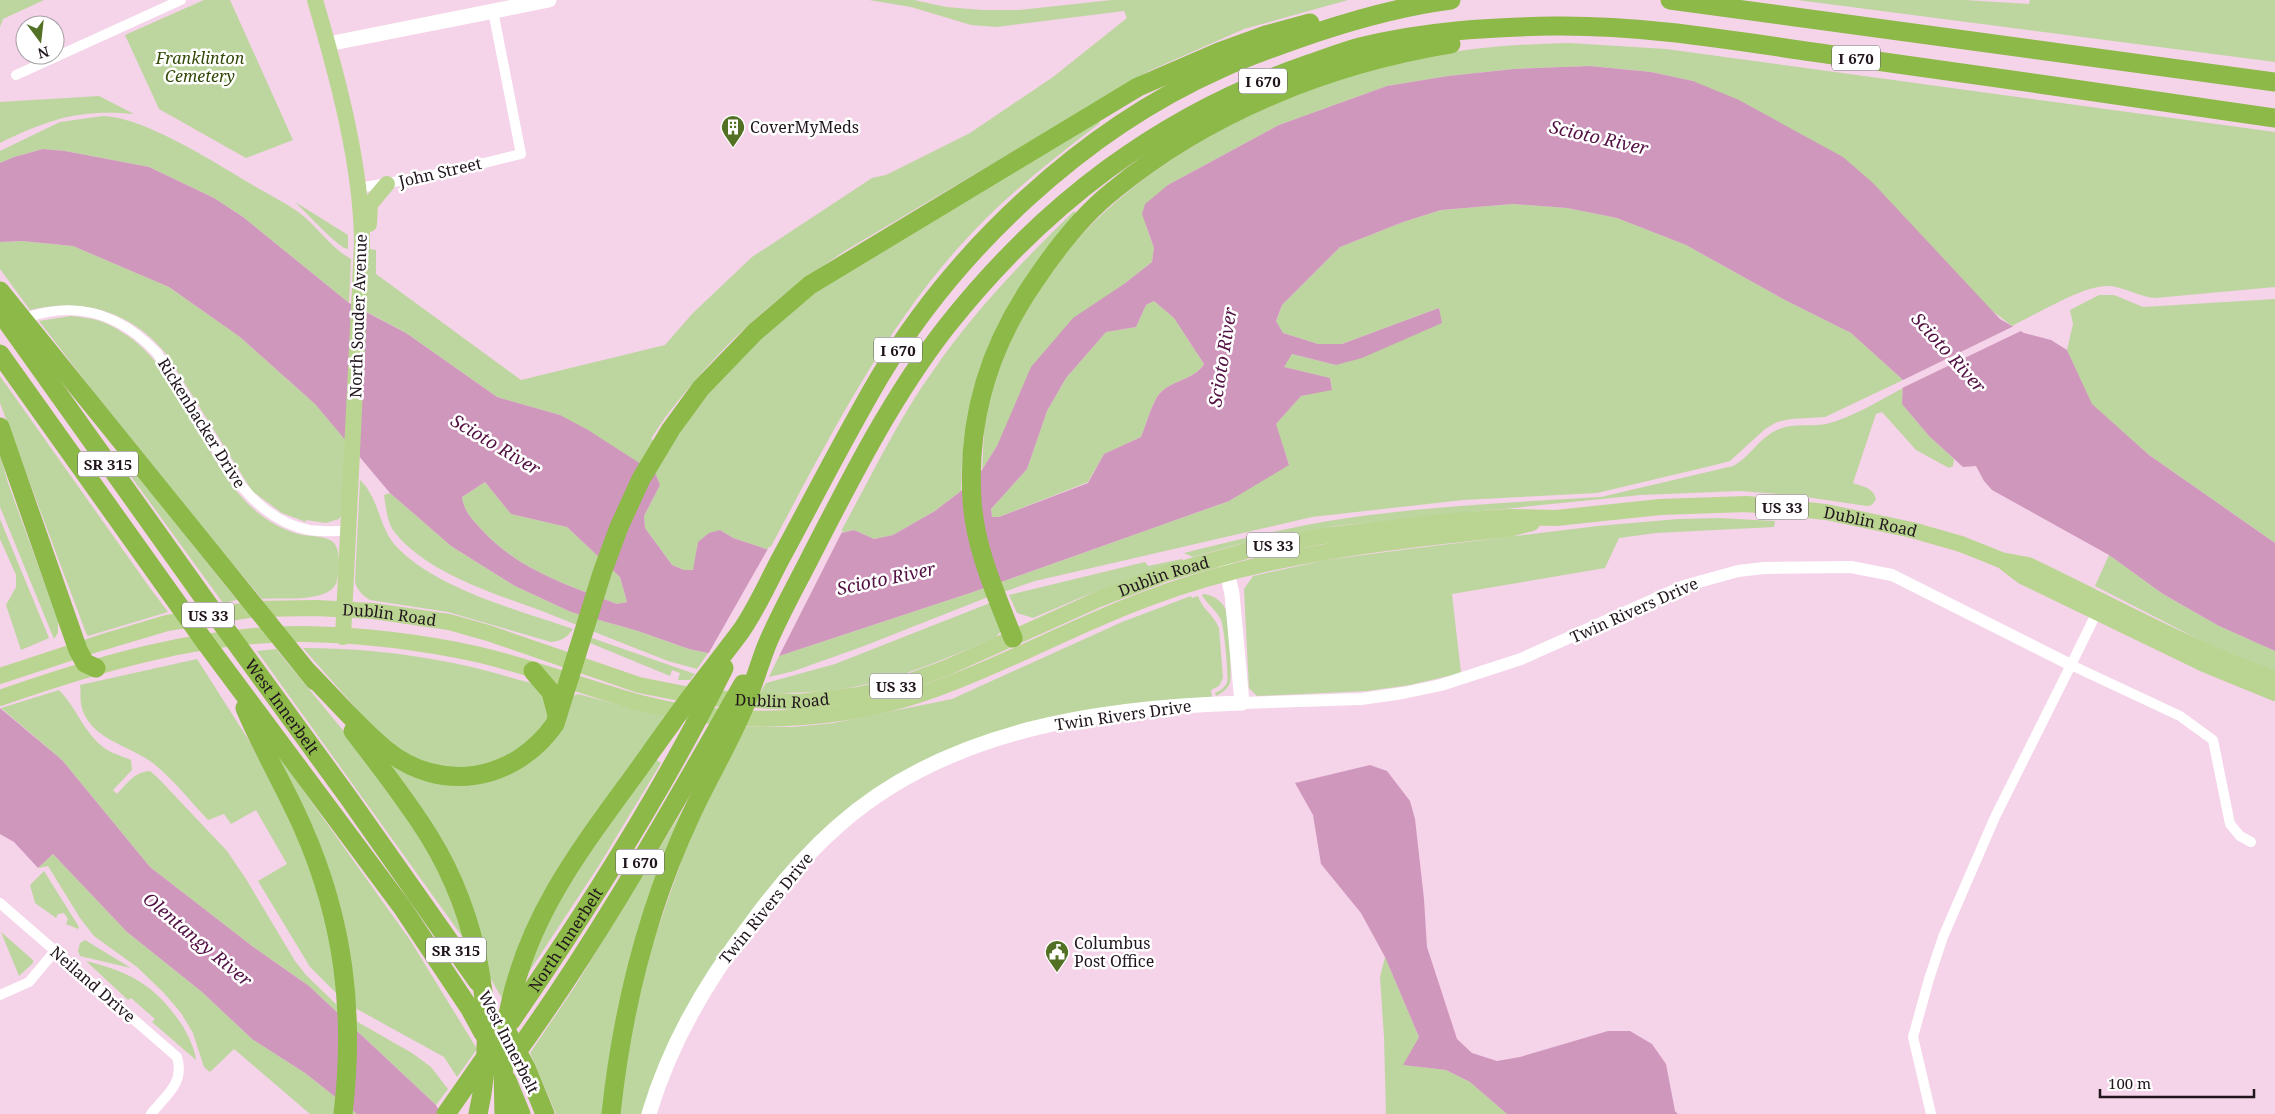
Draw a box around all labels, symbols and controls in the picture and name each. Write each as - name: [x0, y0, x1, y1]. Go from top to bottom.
- north arrow: [15, 15, 65, 65]
- text: N: [36, 42, 51, 64]
- road number: I 670: [1832, 46, 1880, 70]
- park label: Franklinton Cemetery: [155, 47, 245, 87]
- road number: I 670: [1239, 68, 1287, 94]
- building icon: CoverMyMeds: [720, 114, 746, 148]
- water label: Scioto River: [1547, 114, 1651, 160]
- place label: CoverMyMeds: [750, 116, 859, 138]
- street label: John Street: [396, 152, 484, 192]
- street label: North Souder Avenue: [344, 234, 372, 398]
- water label: Scioto River: [1202, 305, 1242, 408]
- water label: Scioto River: [1906, 307, 1992, 398]
- road number: I 670: [874, 338, 922, 362]
- street label: Rickenbacker Drive: [153, 354, 251, 492]
- water label: Scioto River: [447, 408, 546, 480]
- road number: SR 315: [78, 452, 138, 476]
- road number: US 33: [1756, 494, 1808, 520]
- street label: Dublin Road: [1822, 501, 1920, 542]
- road number: US 33: [1247, 532, 1299, 558]
- street label: Dublin Road: [1115, 551, 1212, 602]
- water label: Scioto River: [834, 556, 938, 600]
- street label: Twin Rivers Drive: [1567, 572, 1701, 648]
- street label: Dublin Road: [342, 598, 438, 631]
- road number: US 33: [182, 602, 234, 628]
- street label: West Innerbelt: [240, 654, 324, 759]
- road number: US 33: [870, 674, 922, 698]
- street label: Dublin Road: [734, 687, 831, 713]
- street label: Twin Rivers Drive: [1053, 695, 1193, 735]
- street label: Twin Rivers Drive: [714, 848, 818, 968]
- road number: I 670: [616, 850, 664, 874]
- street label: North Innerbelt: [523, 883, 608, 996]
- water label: Olentangy River: [139, 886, 258, 992]
- place label: Columbus Post Office: [1074, 932, 1154, 972]
- road number: SR 315: [426, 938, 486, 962]
- public building icon: Columbus Post Office: [1044, 939, 1070, 973]
- street label: Neiland Drive: [46, 941, 140, 1027]
- street label: West Innerbelt: [474, 987, 545, 1098]
- scale bar: [2100, 1066, 2254, 1098]
- text: 100 m: [2108, 1073, 2151, 1093]

